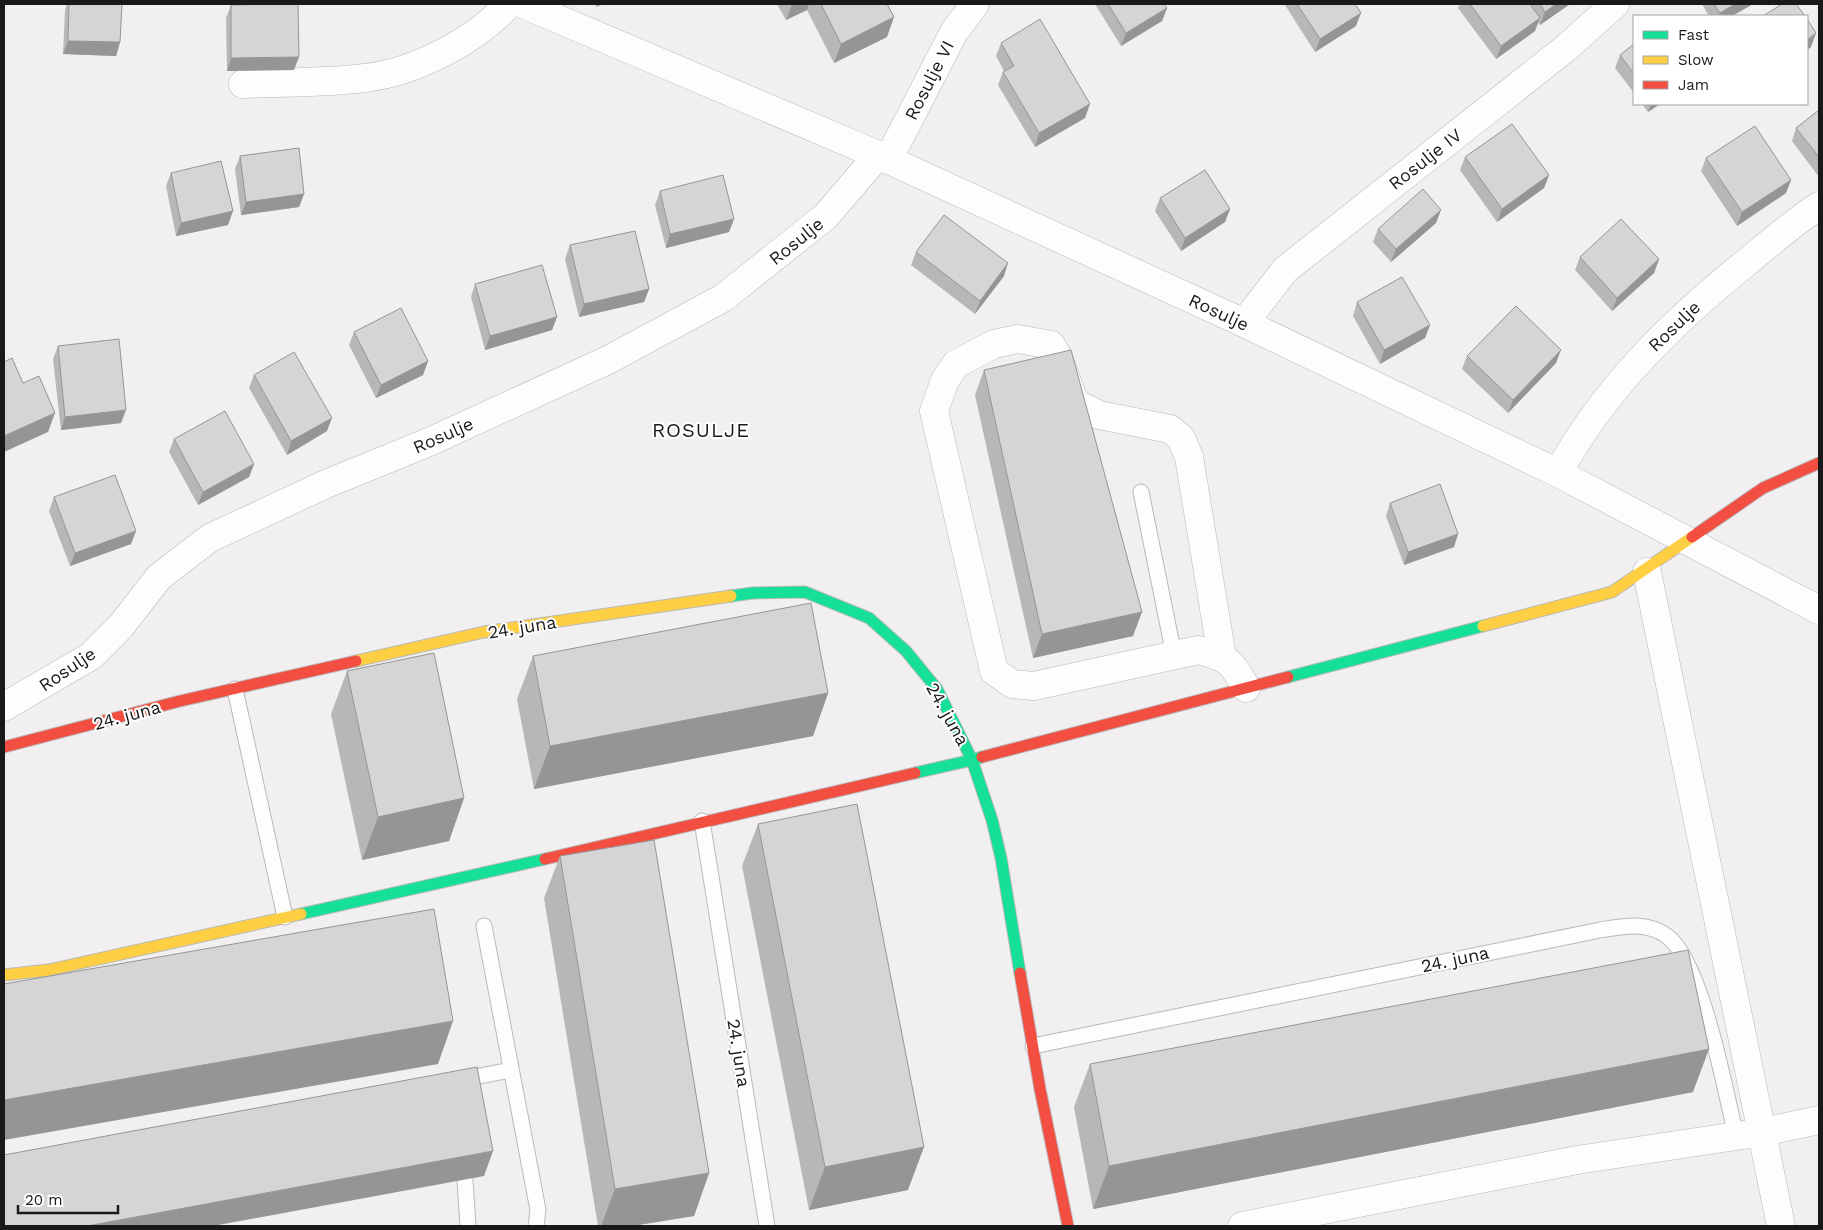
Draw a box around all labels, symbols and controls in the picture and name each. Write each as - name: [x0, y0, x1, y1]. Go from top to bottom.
- legend: [1633, 15, 1808, 105]
- text: Fast: [1678, 26, 1710, 44]
- street label: Rosulje VI: [900, 37, 958, 123]
- text: Slow: [1678, 51, 1714, 69]
- text: Jam: [1678, 76, 1709, 94]
- street label: Rosulje IV: [1384, 124, 1466, 194]
- street label: Rosulje: [765, 213, 827, 269]
- street label: Rosulje: [1186, 289, 1252, 335]
- street label: Rosulje: [1644, 296, 1704, 356]
- street label: Rosulje: [410, 412, 476, 458]
- district label: ROSULJE: [652, 418, 750, 442]
- street label: 24. juna: [486, 611, 558, 643]
- street label: Rosulje: [35, 642, 99, 696]
- street label: 24. juna: [922, 679, 974, 749]
- street label: 24. juna: [91, 696, 163, 734]
- street label: 24. juna: [1419, 942, 1491, 976]
- street label: 24. juna: [723, 1017, 755, 1089]
- scale bar: [18, 1182, 118, 1214]
- text: 20 m: [25, 1191, 63, 1209]

